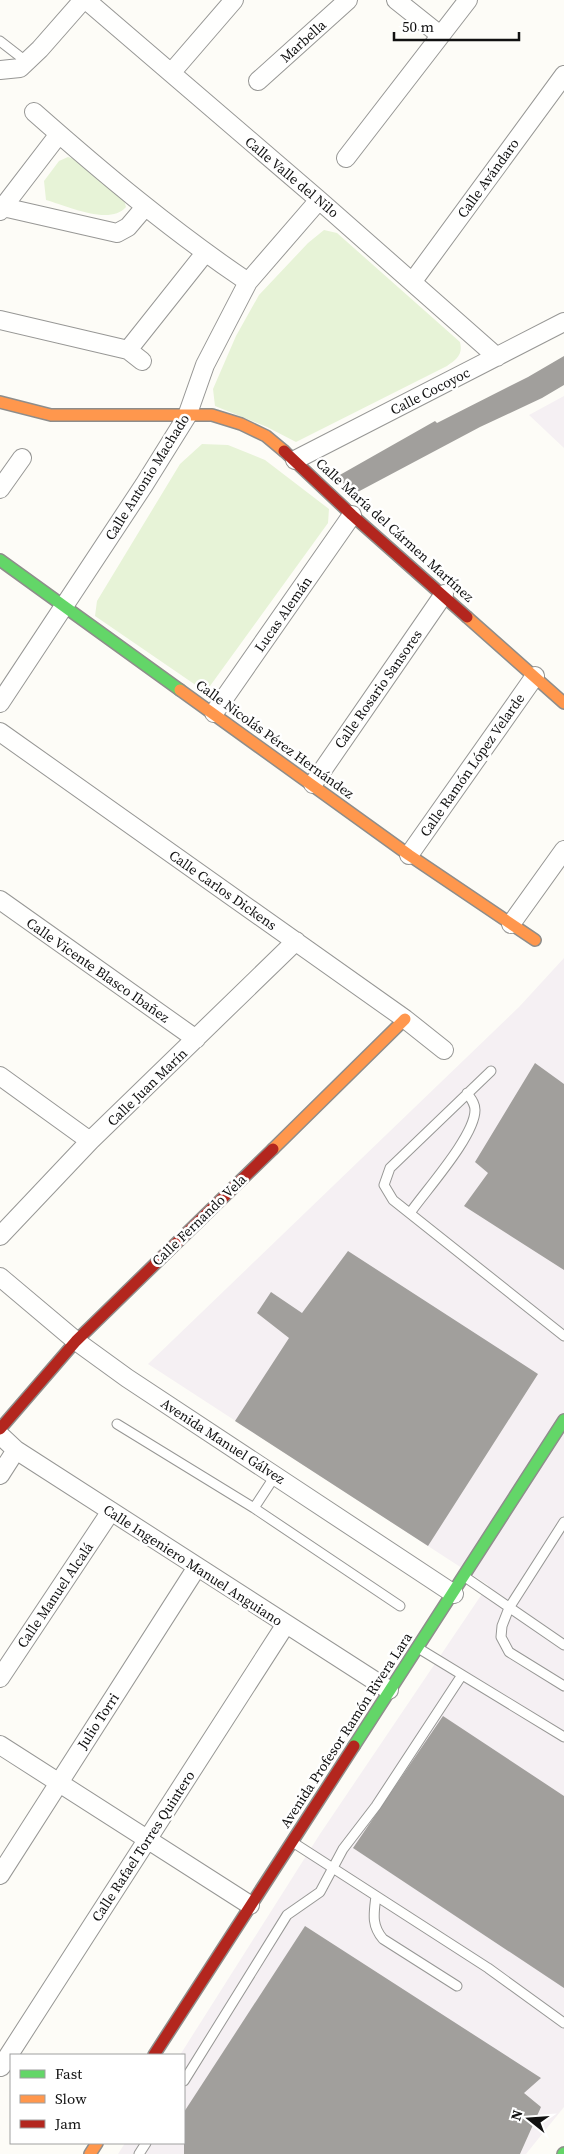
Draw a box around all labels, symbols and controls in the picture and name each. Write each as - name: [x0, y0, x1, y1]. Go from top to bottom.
- scale bar: [394, 10, 519, 42]
- street label: Marbella: [276, 14, 331, 67]
- text: 50 m: [402, 16, 434, 37]
- street label: Calle Valle del Nilo: [241, 132, 344, 223]
- street label: Calle Avándaro: [452, 134, 524, 222]
- street label: Calle Cocoyoc: [387, 362, 473, 420]
- street label: Calle Antonio Machado: [100, 410, 194, 544]
- street label: Calle María del Cármen Martínez: [312, 453, 479, 607]
- street label: Lucas Alemán: [250, 572, 317, 656]
- street label: Calle Rosario Sansores: [329, 626, 427, 752]
- street label: Calle Nicolás Pérez Hernández: [192, 675, 359, 804]
- street label: Calle Ramón López Velarde: [415, 689, 529, 841]
- street label: Calle Carlos Dickens: [165, 845, 281, 935]
- street label: Calle Vicente Blasco Ibañez: [22, 913, 174, 1028]
- street label: Calle Juan Marín: [102, 1043, 192, 1130]
- street label: Calle Fernando Vela: [147, 1169, 251, 1270]
- street label: Avenida Manuel Gálvez: [157, 1393, 290, 1489]
- street label: Calle Ingeniero Manuel Anguiano: [99, 1499, 287, 1631]
- street label: Calle Manuel Alcalá: [12, 1537, 98, 1652]
- street label: Avenida Profesor Ramón Rivera Lara: [275, 1628, 417, 1832]
- street label: Julio Torri: [72, 1689, 124, 1754]
- street label: Calle Rafael Torres Quintero: [87, 1766, 200, 1925]
- legend: [10, 2054, 185, 2144]
- text: Fast: [55, 2063, 82, 2084]
- text: Slow: [55, 2088, 87, 2109]
- north arrow: [504, 2094, 554, 2144]
- text: N: [506, 2107, 528, 2123]
- text: Jam: [54, 2113, 82, 2134]

